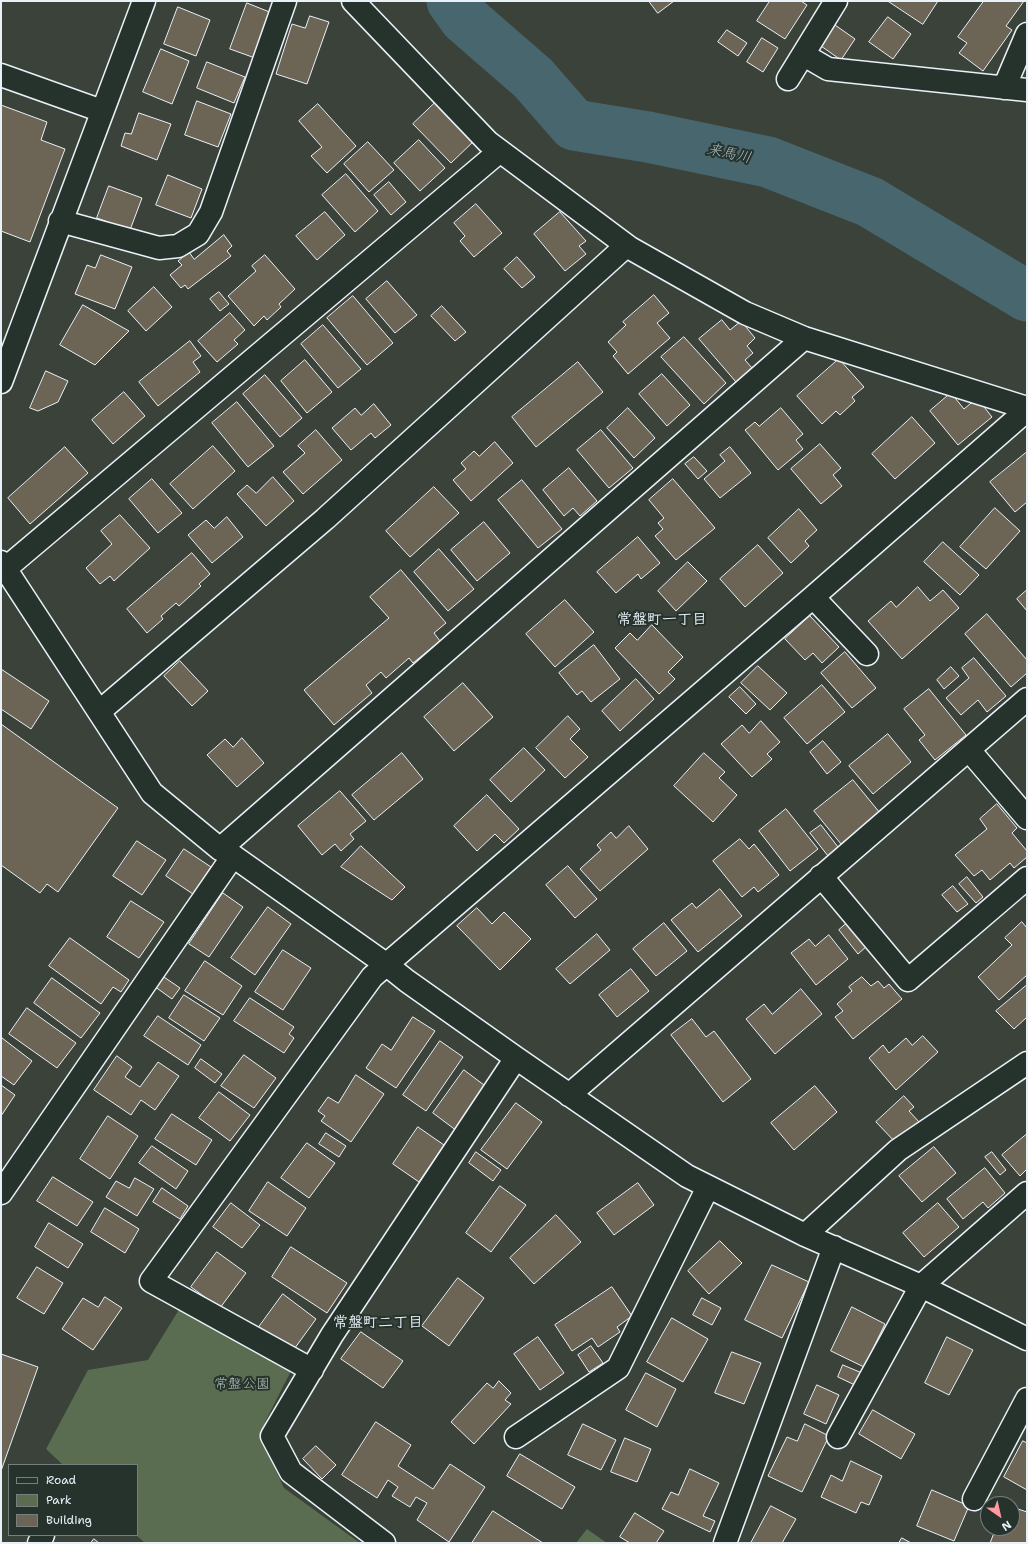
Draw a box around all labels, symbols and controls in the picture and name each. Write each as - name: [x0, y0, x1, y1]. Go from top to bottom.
- water label: 来馬川: [705, 141, 753, 167]
- district label: 常盤町一丁目: [617, 611, 707, 629]
- district label: 常盤町二丁目: [333, 1314, 423, 1332]
- park label: 常盤公園: [214, 1376, 270, 1392]
- legend: [8, 1464, 138, 1536]
- text: Road: [46, 1472, 76, 1488]
- text: Park: [46, 1492, 72, 1508]
- north arrow: [980, 1496, 1020, 1536]
- text: Building: [46, 1512, 92, 1528]
- text: N: [999, 1517, 1014, 1534]

